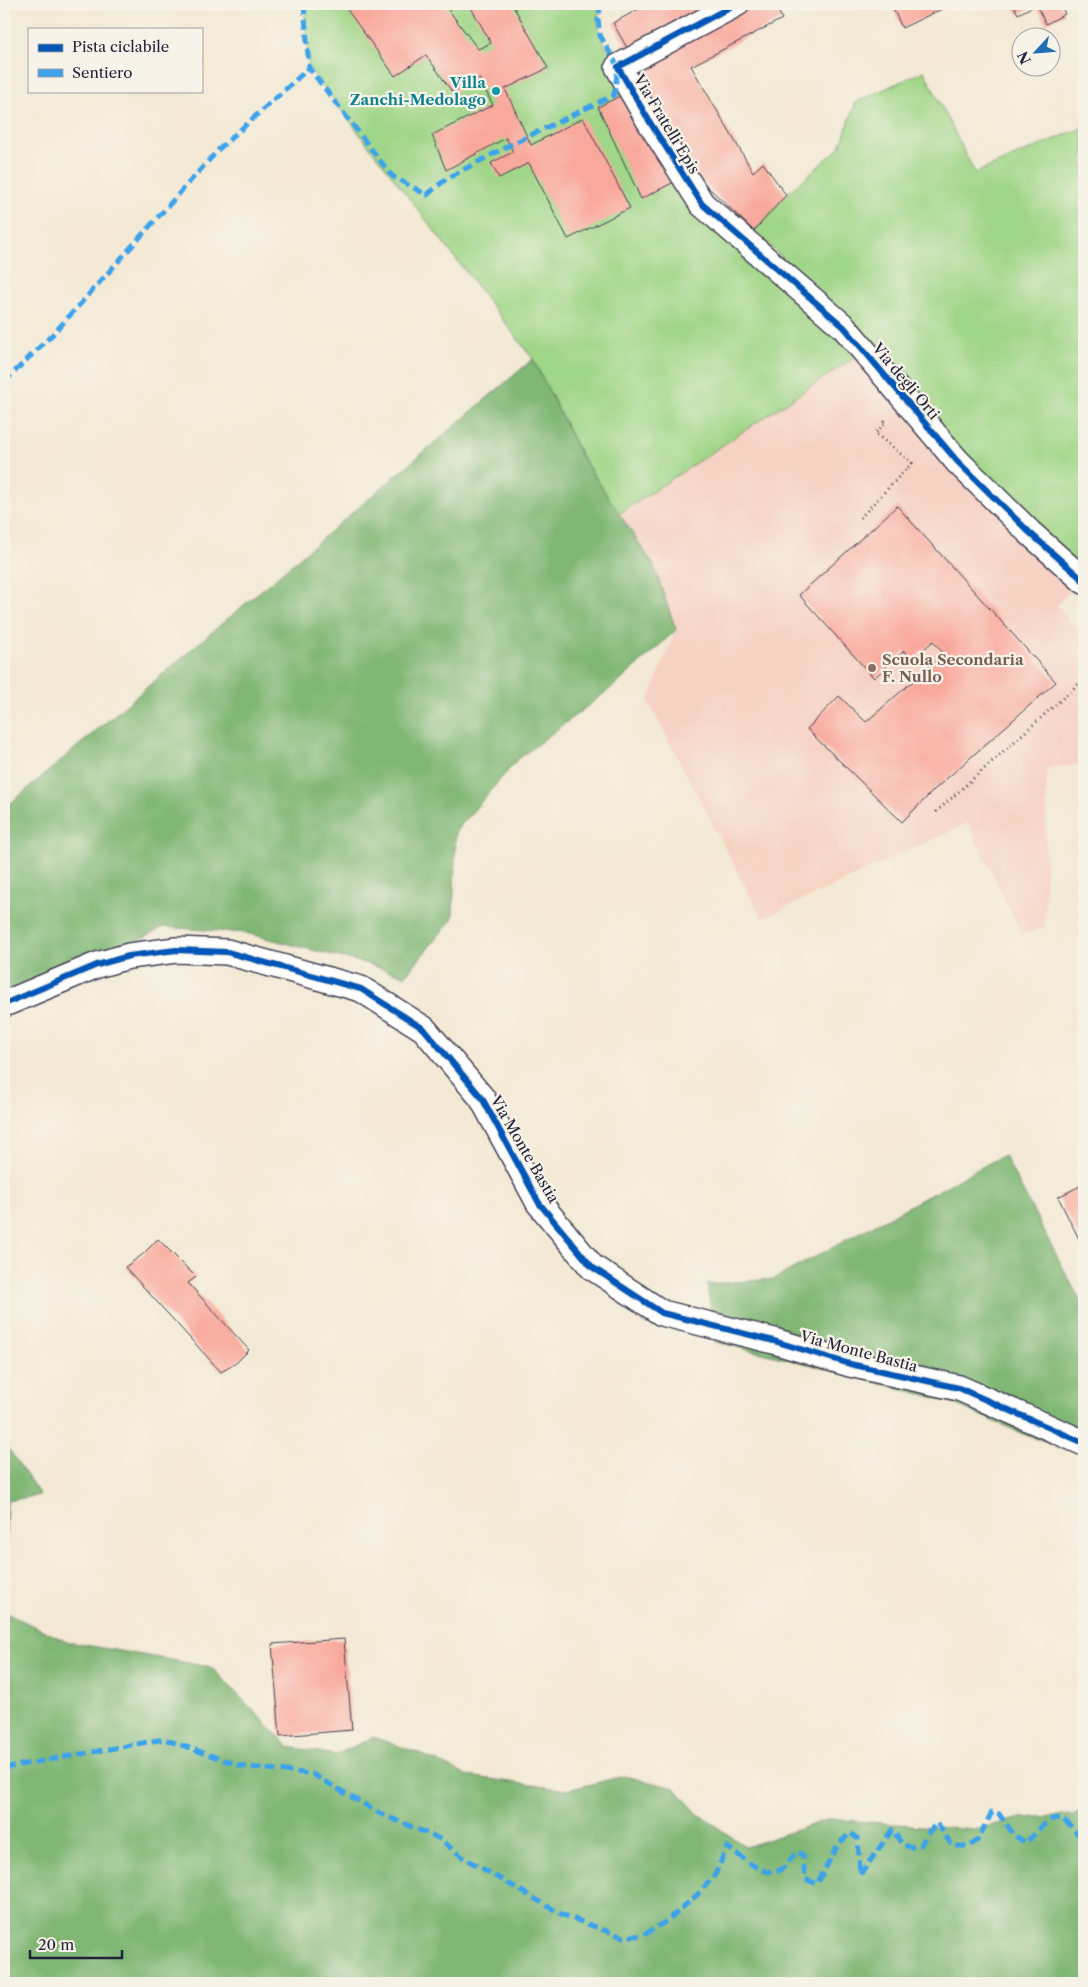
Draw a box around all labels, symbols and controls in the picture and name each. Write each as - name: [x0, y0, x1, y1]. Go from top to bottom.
- legend: [28, 28, 202, 92]
- north arrow: [1010, 28, 1060, 78]
- text: Pista ciclabile: [72, 37, 169, 56]
- text: N: [1014, 48, 1035, 67]
- text: Sentiero: [72, 63, 132, 82]
- street label: Via Fratelli Epis: [629, 70, 704, 177]
- place label: Villa Zanchi-Medolago: [350, 73, 486, 109]
- marker: Villa Zanchi-Medolago: [490, 85, 502, 97]
- street label: Via degli Orti: [868, 338, 944, 424]
- place label: Scuola Secondaria F. Nullo: [882, 650, 1024, 686]
- marker: Scuola Secondaria F. Nullo: [866, 662, 878, 674]
- street label: Via Monte Bastia: [486, 1091, 563, 1206]
- street label: Via Monte Bastia: [797, 1326, 920, 1376]
- scale bar: [30, 1927, 122, 1959]
- text: 20 m: [38, 1935, 74, 1954]

